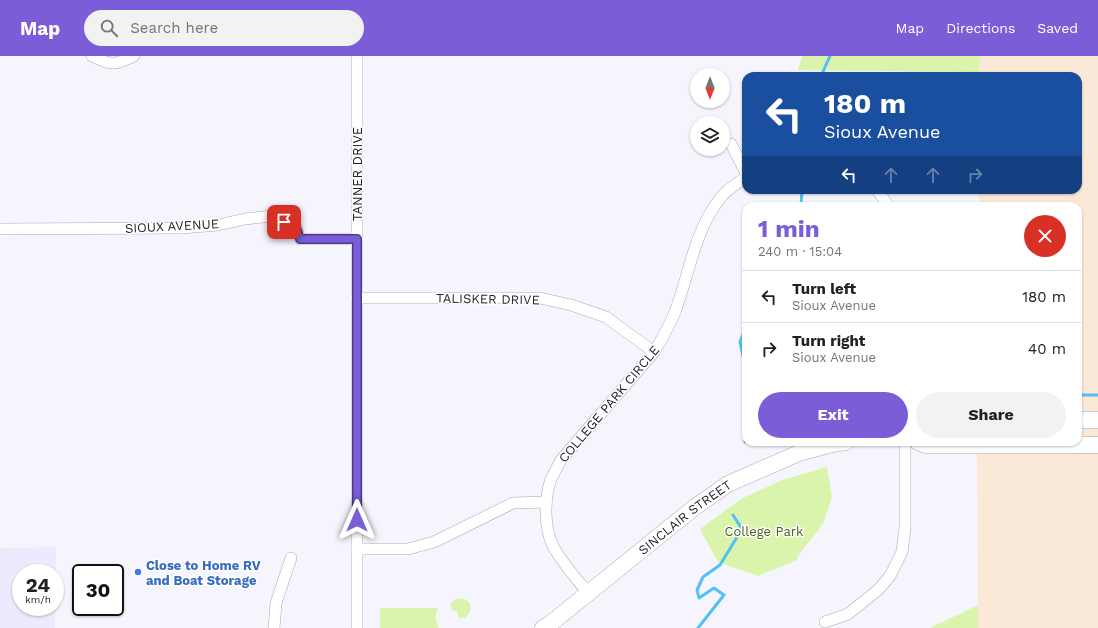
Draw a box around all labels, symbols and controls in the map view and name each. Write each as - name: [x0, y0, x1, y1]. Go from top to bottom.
- search box: [84, 10, 364, 46]
- text: Map: [20, 17, 60, 40]
- icon: search: [98, 17, 120, 39]
- text: Search here: [130, 19, 218, 37]
- text: Map: [896, 20, 924, 36]
- text: Directions: [946, 20, 1015, 36]
- text: Saved: [1037, 20, 1078, 36]
- north arrow: [690, 68, 730, 108]
- map controls: [690, 68, 730, 156]
- text: 180 m: [824, 87, 906, 120]
- icon: left: [758, 88, 810, 140]
- button: layers: [690, 116, 730, 156]
- text: Sioux Avenue: [824, 121, 940, 142]
- street label: TANNER DRIVE: [350, 127, 365, 221]
- icon: left: [838, 164, 860, 186]
- icon: ahead: [880, 164, 902, 186]
- icon: ahead: [922, 164, 944, 186]
- icon: right: [964, 164, 986, 186]
- pin: [267, 205, 301, 239]
- icon: arrive: [273, 211, 295, 233]
- text: 1 min: [758, 215, 820, 243]
- button: close: [1024, 215, 1066, 257]
- street label: SIOUX AVENUE: [125, 216, 219, 236]
- text: 240 m · 15:04: [758, 244, 842, 259]
- text: Turn left: [792, 280, 856, 298]
- icon: left: [758, 286, 780, 308]
- text: 180 m: [1022, 288, 1066, 306]
- street label: TALISKER DRIVE: [436, 291, 540, 307]
- text: Sioux Avenue: [792, 298, 876, 313]
- text: Turn right: [792, 332, 865, 350]
- icon: right: [758, 338, 780, 360]
- text: 40 m: [1028, 340, 1066, 358]
- street label: COLLEGE PARK CIRCLE: [556, 342, 662, 466]
- text: Sioux Avenue: [792, 350, 876, 365]
- button: Exit: [758, 392, 908, 438]
- button: Share: [916, 392, 1066, 438]
- street label: SINCLAIR STREET: [635, 477, 734, 557]
- position arrow: [336, 499, 378, 541]
- park label: College Park: [725, 524, 804, 539]
- place label: Close to Home RV and Boat Storage: [146, 558, 261, 588]
- speed limit sign: 30: [72, 564, 124, 616]
- marker: Close to Home RV and Boat Storage: [133, 567, 143, 577]
- text: 24: [26, 573, 50, 597]
- text: km/h: [25, 594, 51, 605]

